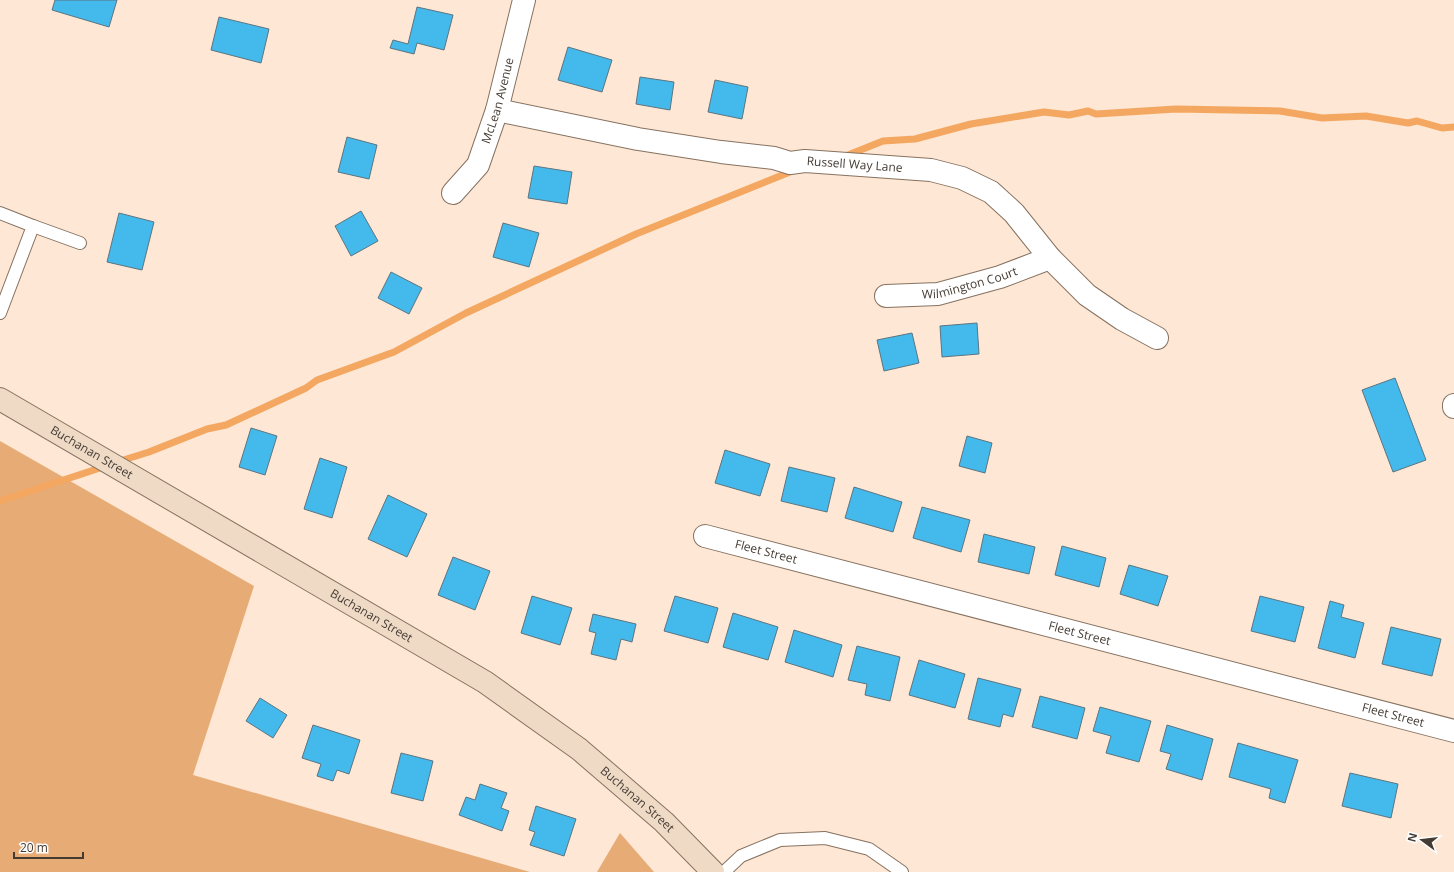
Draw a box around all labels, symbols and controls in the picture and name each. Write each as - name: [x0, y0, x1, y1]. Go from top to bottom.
- street label: McLean Avenue: [477, 56, 518, 146]
- street label: Russell Way Lane: [806, 152, 903, 176]
- street label: Wilmington Court: [921, 262, 1020, 303]
- street label: Buchanan Street: [47, 421, 136, 483]
- street label: Fleet Street: [733, 535, 799, 568]
- street label: Buchanan Street: [327, 585, 416, 646]
- street label: Fleet Street: [1047, 617, 1113, 649]
- street label: Fleet Street: [1360, 698, 1426, 731]
- street label: Buchanan Street: [597, 762, 678, 836]
- north arrow: [1402, 820, 1442, 860]
- text: N: [1403, 831, 1420, 844]
- scale bar: [14, 834, 83, 860]
- text: 20 m: [20, 839, 48, 856]

